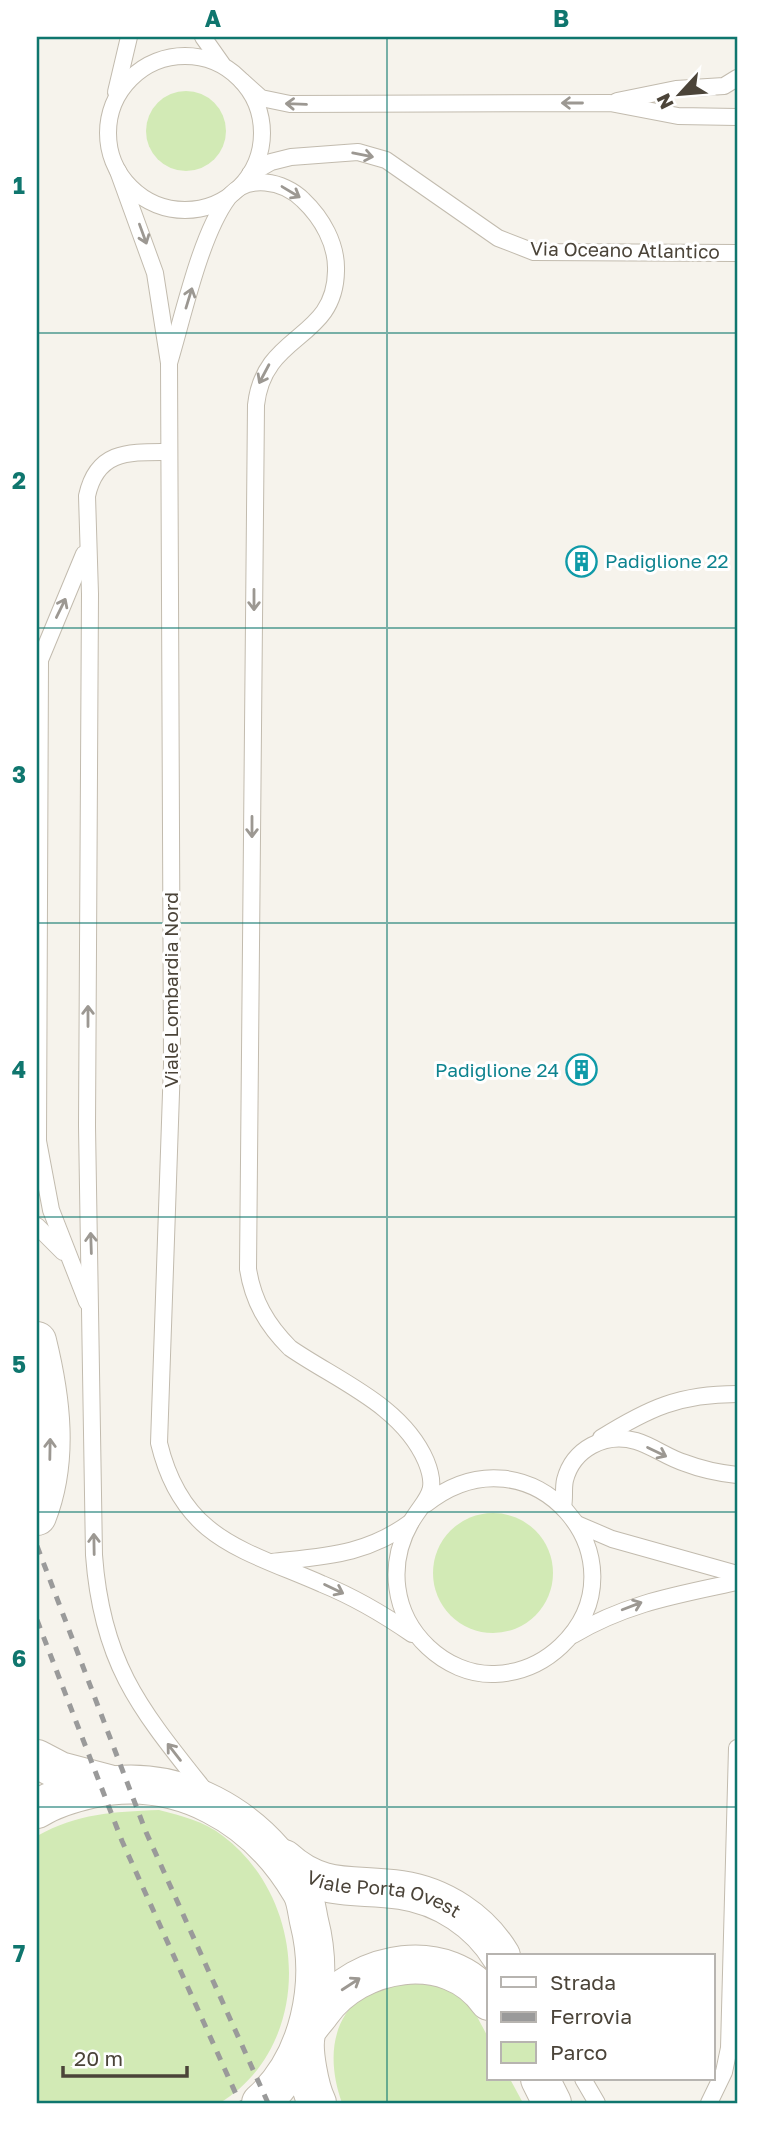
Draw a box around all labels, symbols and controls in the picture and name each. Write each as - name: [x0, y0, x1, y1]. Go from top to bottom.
- text: A: [205, 4, 222, 32]
- text: B: [553, 4, 569, 32]
- north arrow: [644, 60, 714, 130]
- text: N: [651, 90, 678, 113]
- one-way arrow: [561, 96, 584, 110]
- one-way arrow: [285, 97, 308, 110]
- one-way arrow: [351, 148, 374, 162]
- text: 1: [13, 171, 25, 199]
- one-way arrow: [281, 184, 300, 199]
- one-way arrow: [137, 223, 150, 245]
- street label: Via Oceano Atlantico: [530, 236, 720, 263]
- one-way arrow: [184, 288, 196, 310]
- one-way arrow: [256, 363, 270, 384]
- text: 2: [12, 466, 26, 494]
- building icon: Padiglione 22: [565, 544, 599, 578]
- place label: Padiglione 22: [605, 549, 729, 572]
- one-way arrow: [247, 588, 261, 611]
- one-way arrow: [55, 598, 69, 619]
- text: 3: [12, 760, 26, 788]
- one-way arrow: [245, 816, 259, 839]
- street label: Viale Lombardia Nord: [159, 892, 182, 1088]
- one-way arrow: [81, 1005, 95, 1028]
- building icon: Padiglione 24: [565, 1053, 599, 1087]
- text: 4: [12, 1055, 26, 1083]
- place label: Padiglione 24: [435, 1058, 559, 1081]
- one-way arrow: [84, 1232, 97, 1255]
- text: 5: [12, 1350, 26, 1378]
- one-way arrow: [43, 1438, 56, 1461]
- one-way arrow: [646, 1445, 667, 1459]
- one-way arrow: [88, 1533, 101, 1556]
- one-way arrow: [323, 1583, 344, 1597]
- one-way arrow: [621, 1599, 642, 1611]
- text: 6: [12, 1644, 26, 1672]
- one-way arrow: [166, 1743, 182, 1761]
- street label: Viale Porta Ovest: [303, 1865, 466, 1922]
- text: 7: [13, 1939, 25, 1967]
- legend: [487, 1954, 714, 2080]
- text: Strada: [550, 1969, 616, 1995]
- one-way arrow: [341, 1977, 360, 1992]
- text: Ferrovia: [550, 2003, 632, 2029]
- scale bar: [63, 2035, 187, 2079]
- text: Parco: [550, 2039, 607, 2065]
- text: 20 m: [74, 2045, 123, 2071]

